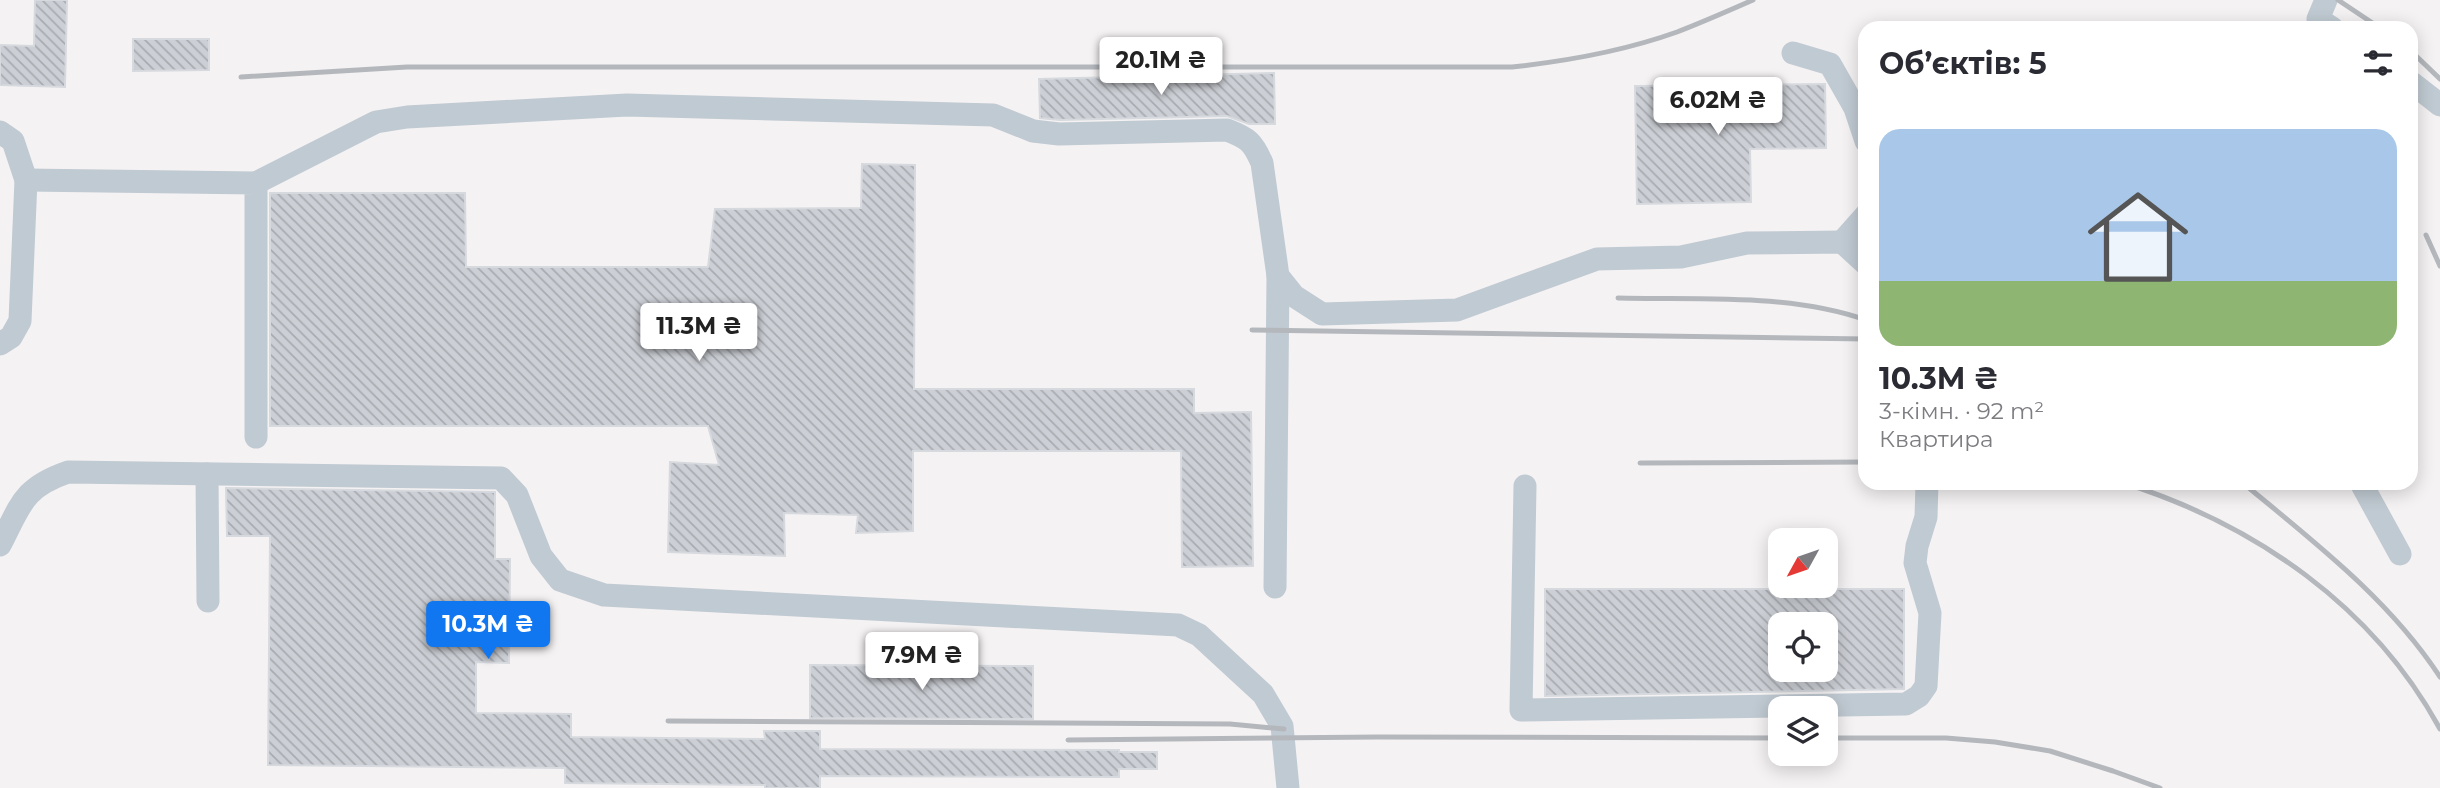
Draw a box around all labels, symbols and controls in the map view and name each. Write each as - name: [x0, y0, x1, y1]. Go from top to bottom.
- pin: 20.1M ₴: [1096, 38, 1226, 97]
- icon: filters: [2359, 44, 2397, 82]
- text: Об’єктів: 5: [1879, 45, 2047, 82]
- text: 20.1M ₴: [1115, 46, 1207, 74]
- pin: 6.02M ₴: [1653, 78, 1783, 137]
- text: 6.02M ₴: [1669, 86, 1767, 114]
- icon: home: [2075, 174, 2201, 300]
- pin: 11.3M ₴: [634, 304, 764, 363]
- text: 11.3M ₴: [656, 312, 742, 340]
- text: 10.3M ₴: [1879, 360, 1999, 397]
- text: 3-кімн. · 92 m²: [1879, 397, 2044, 425]
- text: Квартира: [1879, 425, 1993, 453]
- north arrow: [1768, 528, 1838, 598]
- map controls: [1768, 528, 1838, 766]
- pin: 10.3M ₴: [423, 602, 553, 661]
- text: 10.3M ₴: [442, 610, 534, 638]
- button: locate: [1768, 612, 1838, 682]
- pin: 7.9M ₴: [865, 632, 979, 692]
- text: 7.9M ₴: [881, 641, 963, 669]
- button: layers: [1768, 696, 1838, 766]

